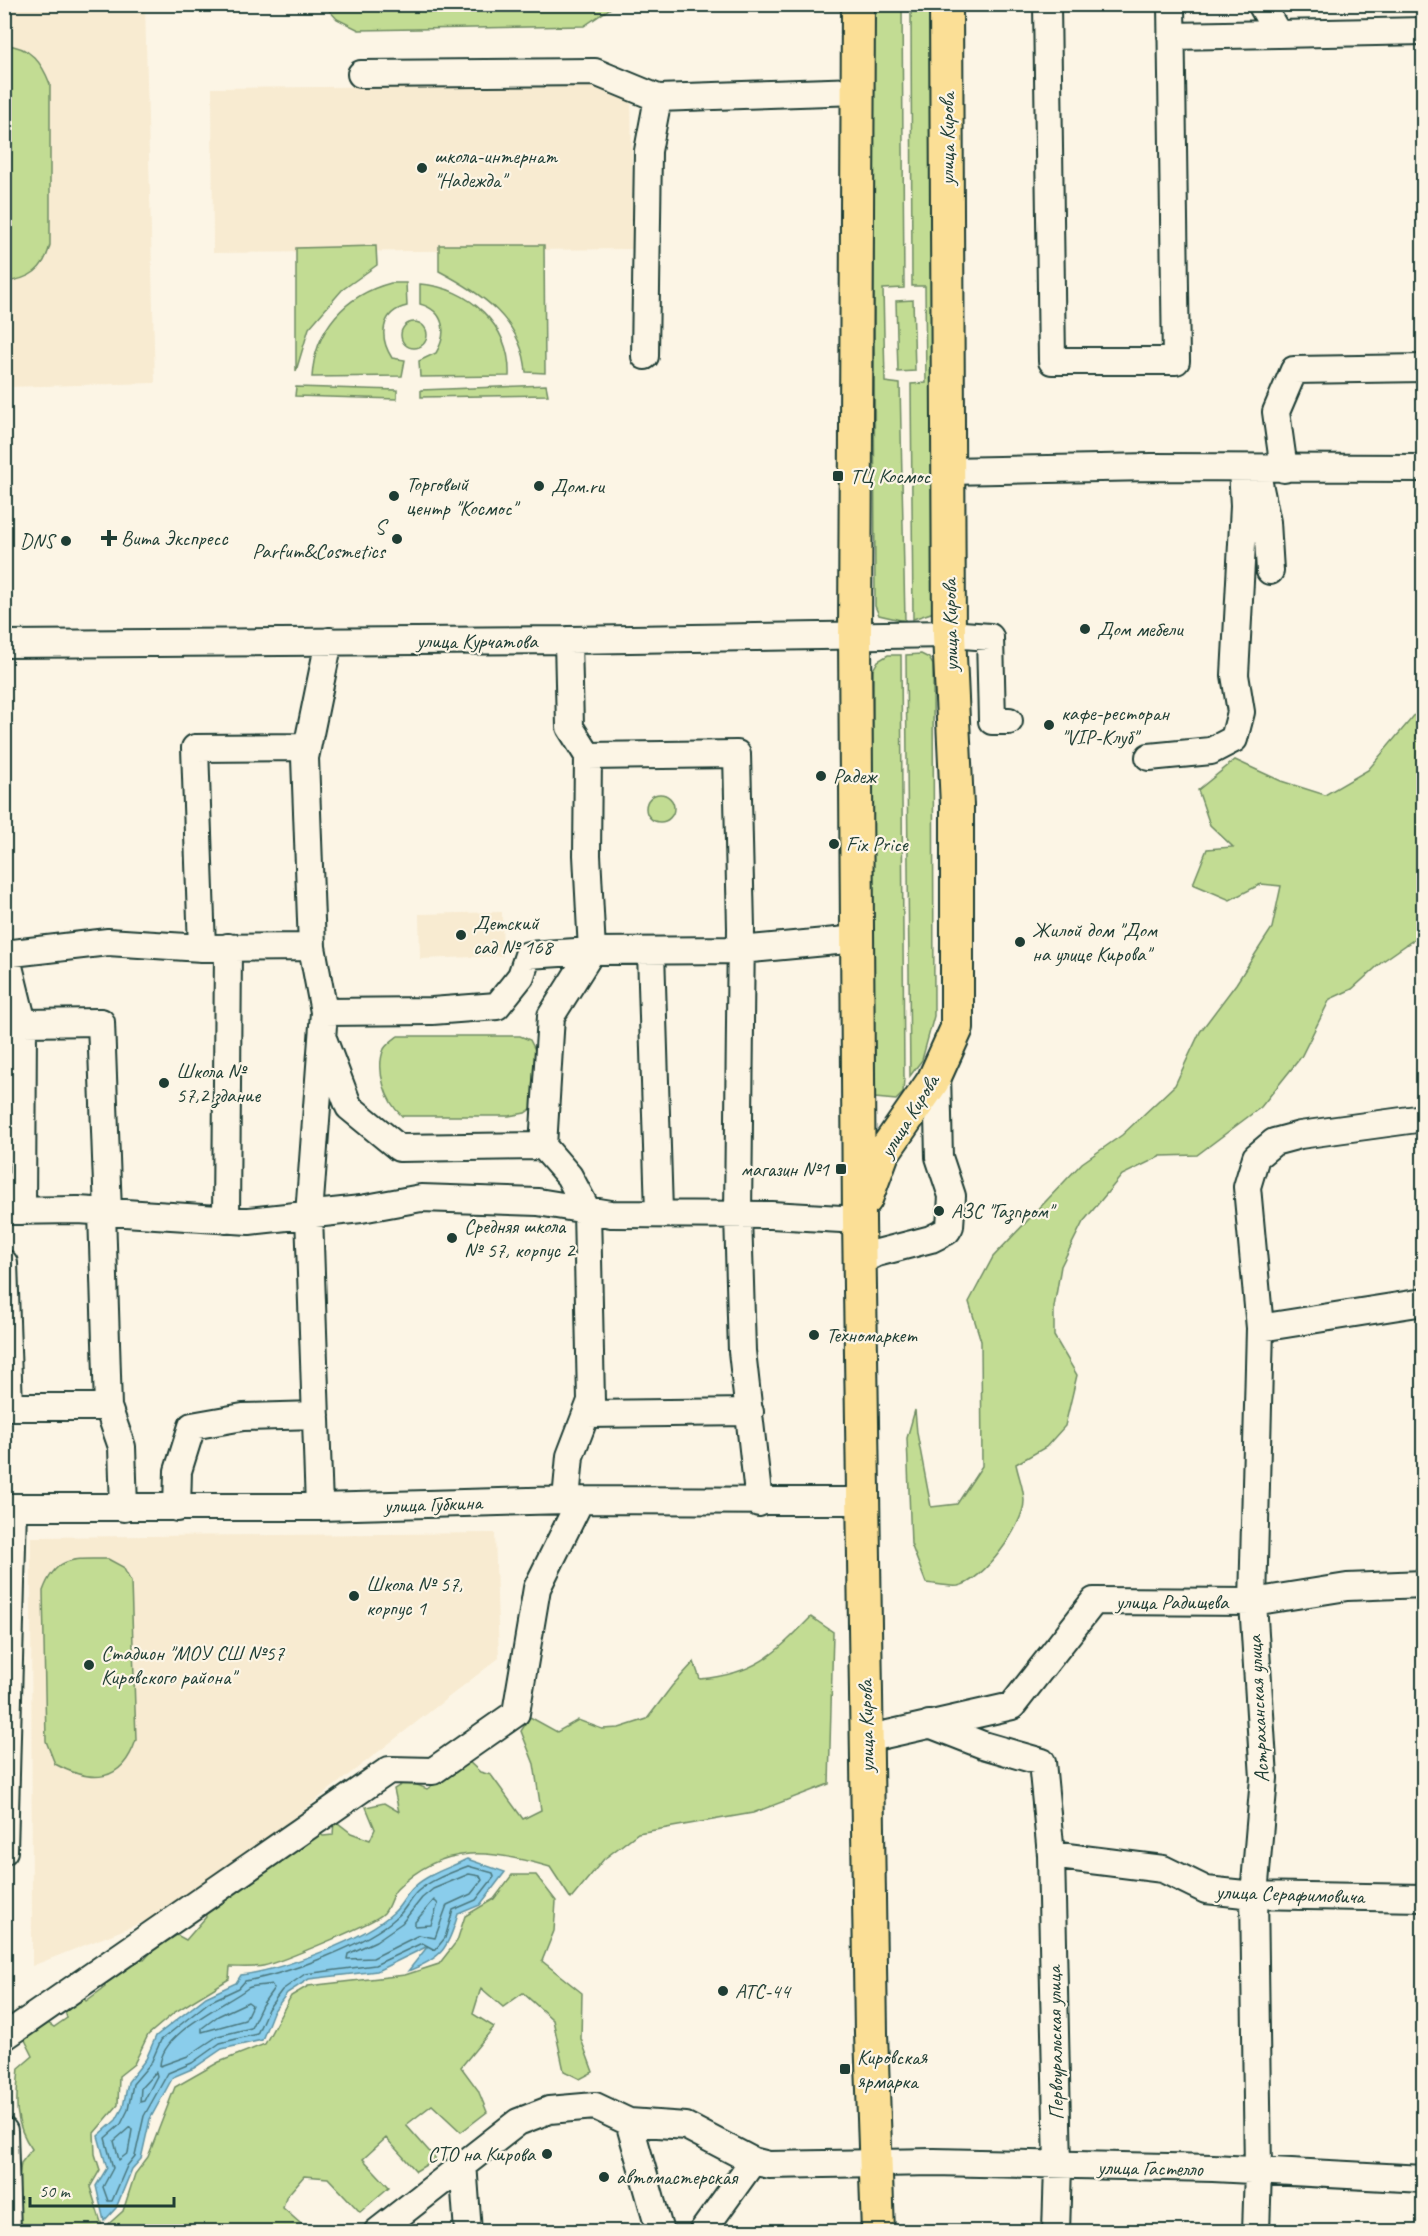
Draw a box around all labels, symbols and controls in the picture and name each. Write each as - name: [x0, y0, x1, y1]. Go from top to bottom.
- street label: улица Кирова: [934, 90, 960, 187]
- place label: школа-интернат "Надежда": [434, 143, 558, 193]
- marker: школа-интернат "Надежда": [415, 161, 429, 175]
- place label: ТЦ Космос: [850, 463, 931, 489]
- marker: ТЦ Космос: [831, 469, 845, 483]
- place label: Торговый центр "Космос": [406, 471, 520, 521]
- place label: Дом.ru: [551, 473, 605, 499]
- marker: Дом.ru: [532, 479, 546, 493]
- marker: Торговый центр "Космос": [387, 489, 401, 503]
- place label: S Parfum&Cosmetics: [252, 514, 389, 564]
- place label: Вита Экспресс: [121, 525, 229, 551]
- place label: DNS: [20, 528, 57, 554]
- marker: Вита Экспресс: [102, 531, 116, 545]
- marker: S Parfum&Cosmetics: [390, 532, 404, 546]
- marker: DNS: [59, 534, 73, 548]
- street label: улица Кирова: [936, 576, 964, 674]
- place label: Дом мебели: [1097, 616, 1184, 642]
- marker: Дом мебели: [1078, 622, 1092, 636]
- street label: улица Курчатова: [415, 628, 539, 654]
- place label: кафе-ресторан "VIP-Клуб": [1061, 700, 1170, 750]
- marker: кафе-ресторан "VIP-Клуб": [1042, 718, 1056, 732]
- place label: Радеж: [833, 763, 878, 789]
- marker: Радеж: [814, 769, 828, 783]
- place label: Fix Price: [846, 831, 909, 857]
- marker: Fix Price: [827, 837, 841, 851]
- place label: Детский сад № 168: [473, 910, 555, 960]
- place label: Жилой дом "Дом на улице Кирова": [1032, 917, 1158, 967]
- marker: Детский сад № 168: [454, 928, 468, 942]
- marker: Жилой дом "Дом на улице Кирова": [1013, 935, 1027, 949]
- place label: Школа № 57,2 здание: [176, 1058, 261, 1109]
- street label: улица Кирова: [872, 1068, 946, 1164]
- marker: Школа № 57,2 здание: [157, 1076, 171, 1090]
- place label: магазин №1: [741, 1156, 831, 1182]
- marker: магазин №1: [834, 1162, 848, 1176]
- place label: АЗС "Газпром": [951, 1198, 1057, 1225]
- marker: АЗС "Газпром": [932, 1204, 946, 1218]
- place label: Средняя школа № 57, корпус 2: [464, 1213, 576, 1263]
- marker: Средняя школа № 57, корпус 2: [445, 1231, 459, 1245]
- place label: Техномаркет: [826, 1322, 918, 1348]
- marker: Техномаркет: [807, 1328, 821, 1342]
- street label: улица Губкина: [382, 1489, 485, 1519]
- place label: Школа № 57, корпус 1: [366, 1571, 463, 1621]
- marker: Школа № 57, корпус 1: [347, 1589, 361, 1603]
- street label: улица Радищева: [1114, 1589, 1230, 1615]
- street label: Астраханская улица: [1241, 1633, 1275, 1783]
- place label: Стадион "МОУ СШ №57 Кировского района": [101, 1640, 286, 1690]
- marker: Стадион "МОУ СШ №57 Кировского района": [82, 1658, 96, 1672]
- street label: улица Кирова: [852, 1677, 880, 1775]
- street label: улица Серафимовича: [1213, 1878, 1367, 1910]
- street label: Первоуральская улица: [1041, 1963, 1069, 2120]
- place label: АТС-44: [735, 1978, 793, 2004]
- marker: АТС-44: [716, 1984, 730, 1998]
- place label: Кировская ярмарка: [857, 2044, 929, 2094]
- marker: Кировская ярмарка: [838, 2062, 852, 2076]
- place label: СТО на Кирова: [427, 2141, 537, 2167]
- marker: СТО на Кирова: [540, 2147, 554, 2161]
- street label: улица Гастелло: [1095, 2154, 1204, 2182]
- place label: автомастерская: [616, 2164, 739, 2190]
- scale bar: [30, 2170, 174, 2208]
- marker: автомастерская: [597, 2170, 611, 2184]
- text: 50 m: [39, 2180, 72, 2202]

